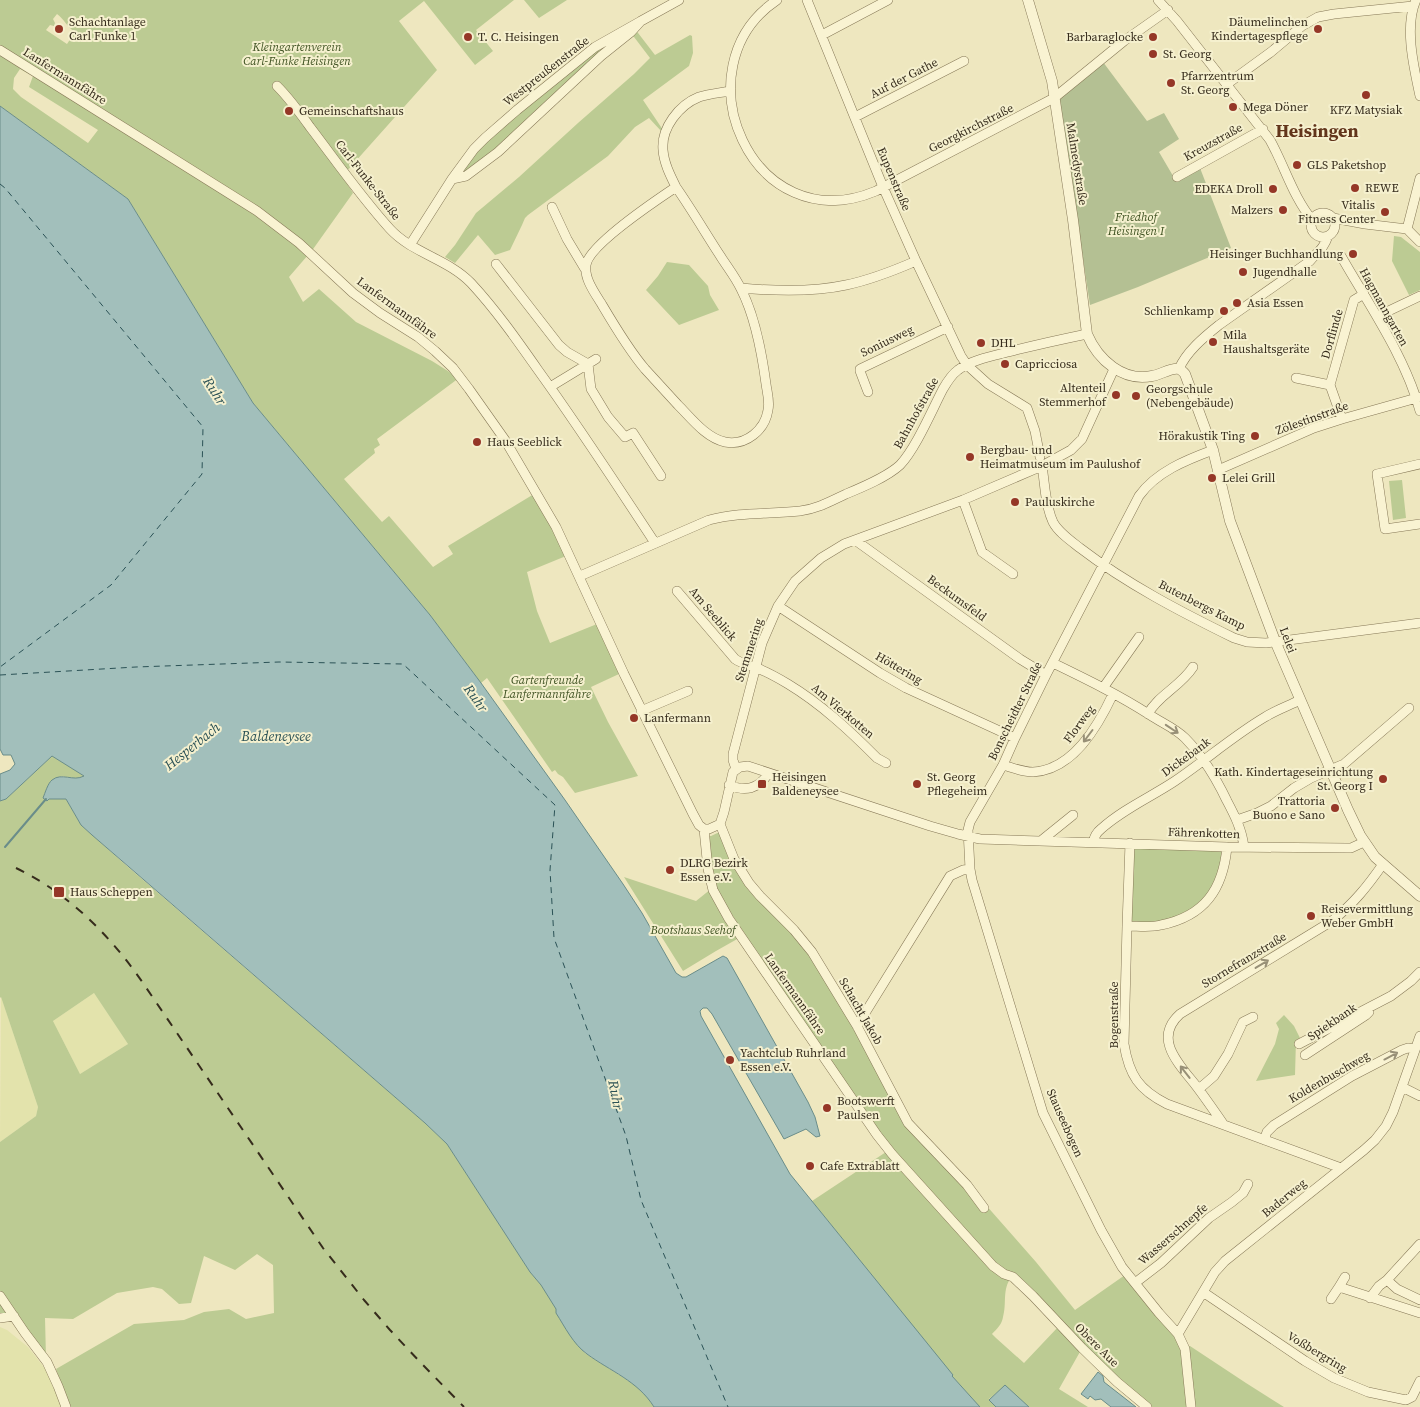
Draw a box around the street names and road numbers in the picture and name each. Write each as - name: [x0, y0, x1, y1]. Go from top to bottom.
- street label: Westpreußenstraße: [500, 32, 592, 110]
- street label: Lanfermannfähre: [20, 44, 110, 108]
- street label: Auf der Gathe: [867, 54, 941, 102]
- street label: Georgkirchstraße: [926, 100, 1016, 156]
- street label: Kreuzstraße: [1181, 119, 1245, 165]
- street label: Malmedystraße: [1063, 122, 1091, 206]
- street label: Carl-Funke-Straße: [332, 137, 404, 223]
- street label: Eupenstraße: [873, 145, 915, 213]
- street label: Hagmanngarten: [1356, 265, 1412, 349]
- street label: Lanfermannfähre: [354, 273, 440, 343]
- street label: Dorflinde: [1317, 307, 1347, 361]
- street label: Soniusweg: [858, 321, 916, 361]
- street label: Bahnhofstraße: [890, 374, 942, 452]
- street label: Zölestinstraße: [1273, 397, 1351, 439]
- street label: Beckumsfeld: [924, 571, 990, 625]
- street label: Butenbergs Kamp: [1156, 576, 1248, 634]
- street label: Am Seeblick: [686, 584, 741, 645]
- street label: Stemmering: [731, 616, 767, 684]
- street label: Lelei: [1276, 625, 1300, 656]
- street label: Höttering: [873, 648, 925, 688]
- street label: Bonscheidter Straße: [984, 659, 1046, 763]
- street label: Am Vierkotten: [808, 680, 878, 742]
- street label: Florweg: [1060, 702, 1098, 746]
- street label: Dickebank: [1158, 734, 1214, 780]
- street label: Fährenkotten: [1168, 824, 1240, 842]
- street label: Stornefranzstraße: [1199, 928, 1289, 992]
- street label: Lanfermannfähre: [761, 950, 829, 1038]
- street label: Schacht Jakob: [835, 975, 887, 1047]
- street label: Bogenstraße: [1106, 981, 1122, 1049]
- street label: Spiekbank: [1304, 999, 1360, 1044]
- street label: Koldenbuschweg: [1286, 1047, 1372, 1107]
- street label: Stauseebogen: [1043, 1086, 1087, 1160]
- street label: Baderweg: [1258, 1175, 1310, 1221]
- street label: Wasserschnepfe: [1135, 1199, 1211, 1269]
- street label: Obere Aue: [1071, 1319, 1123, 1371]
- street label: Voßbergring: [1284, 1328, 1350, 1376]

